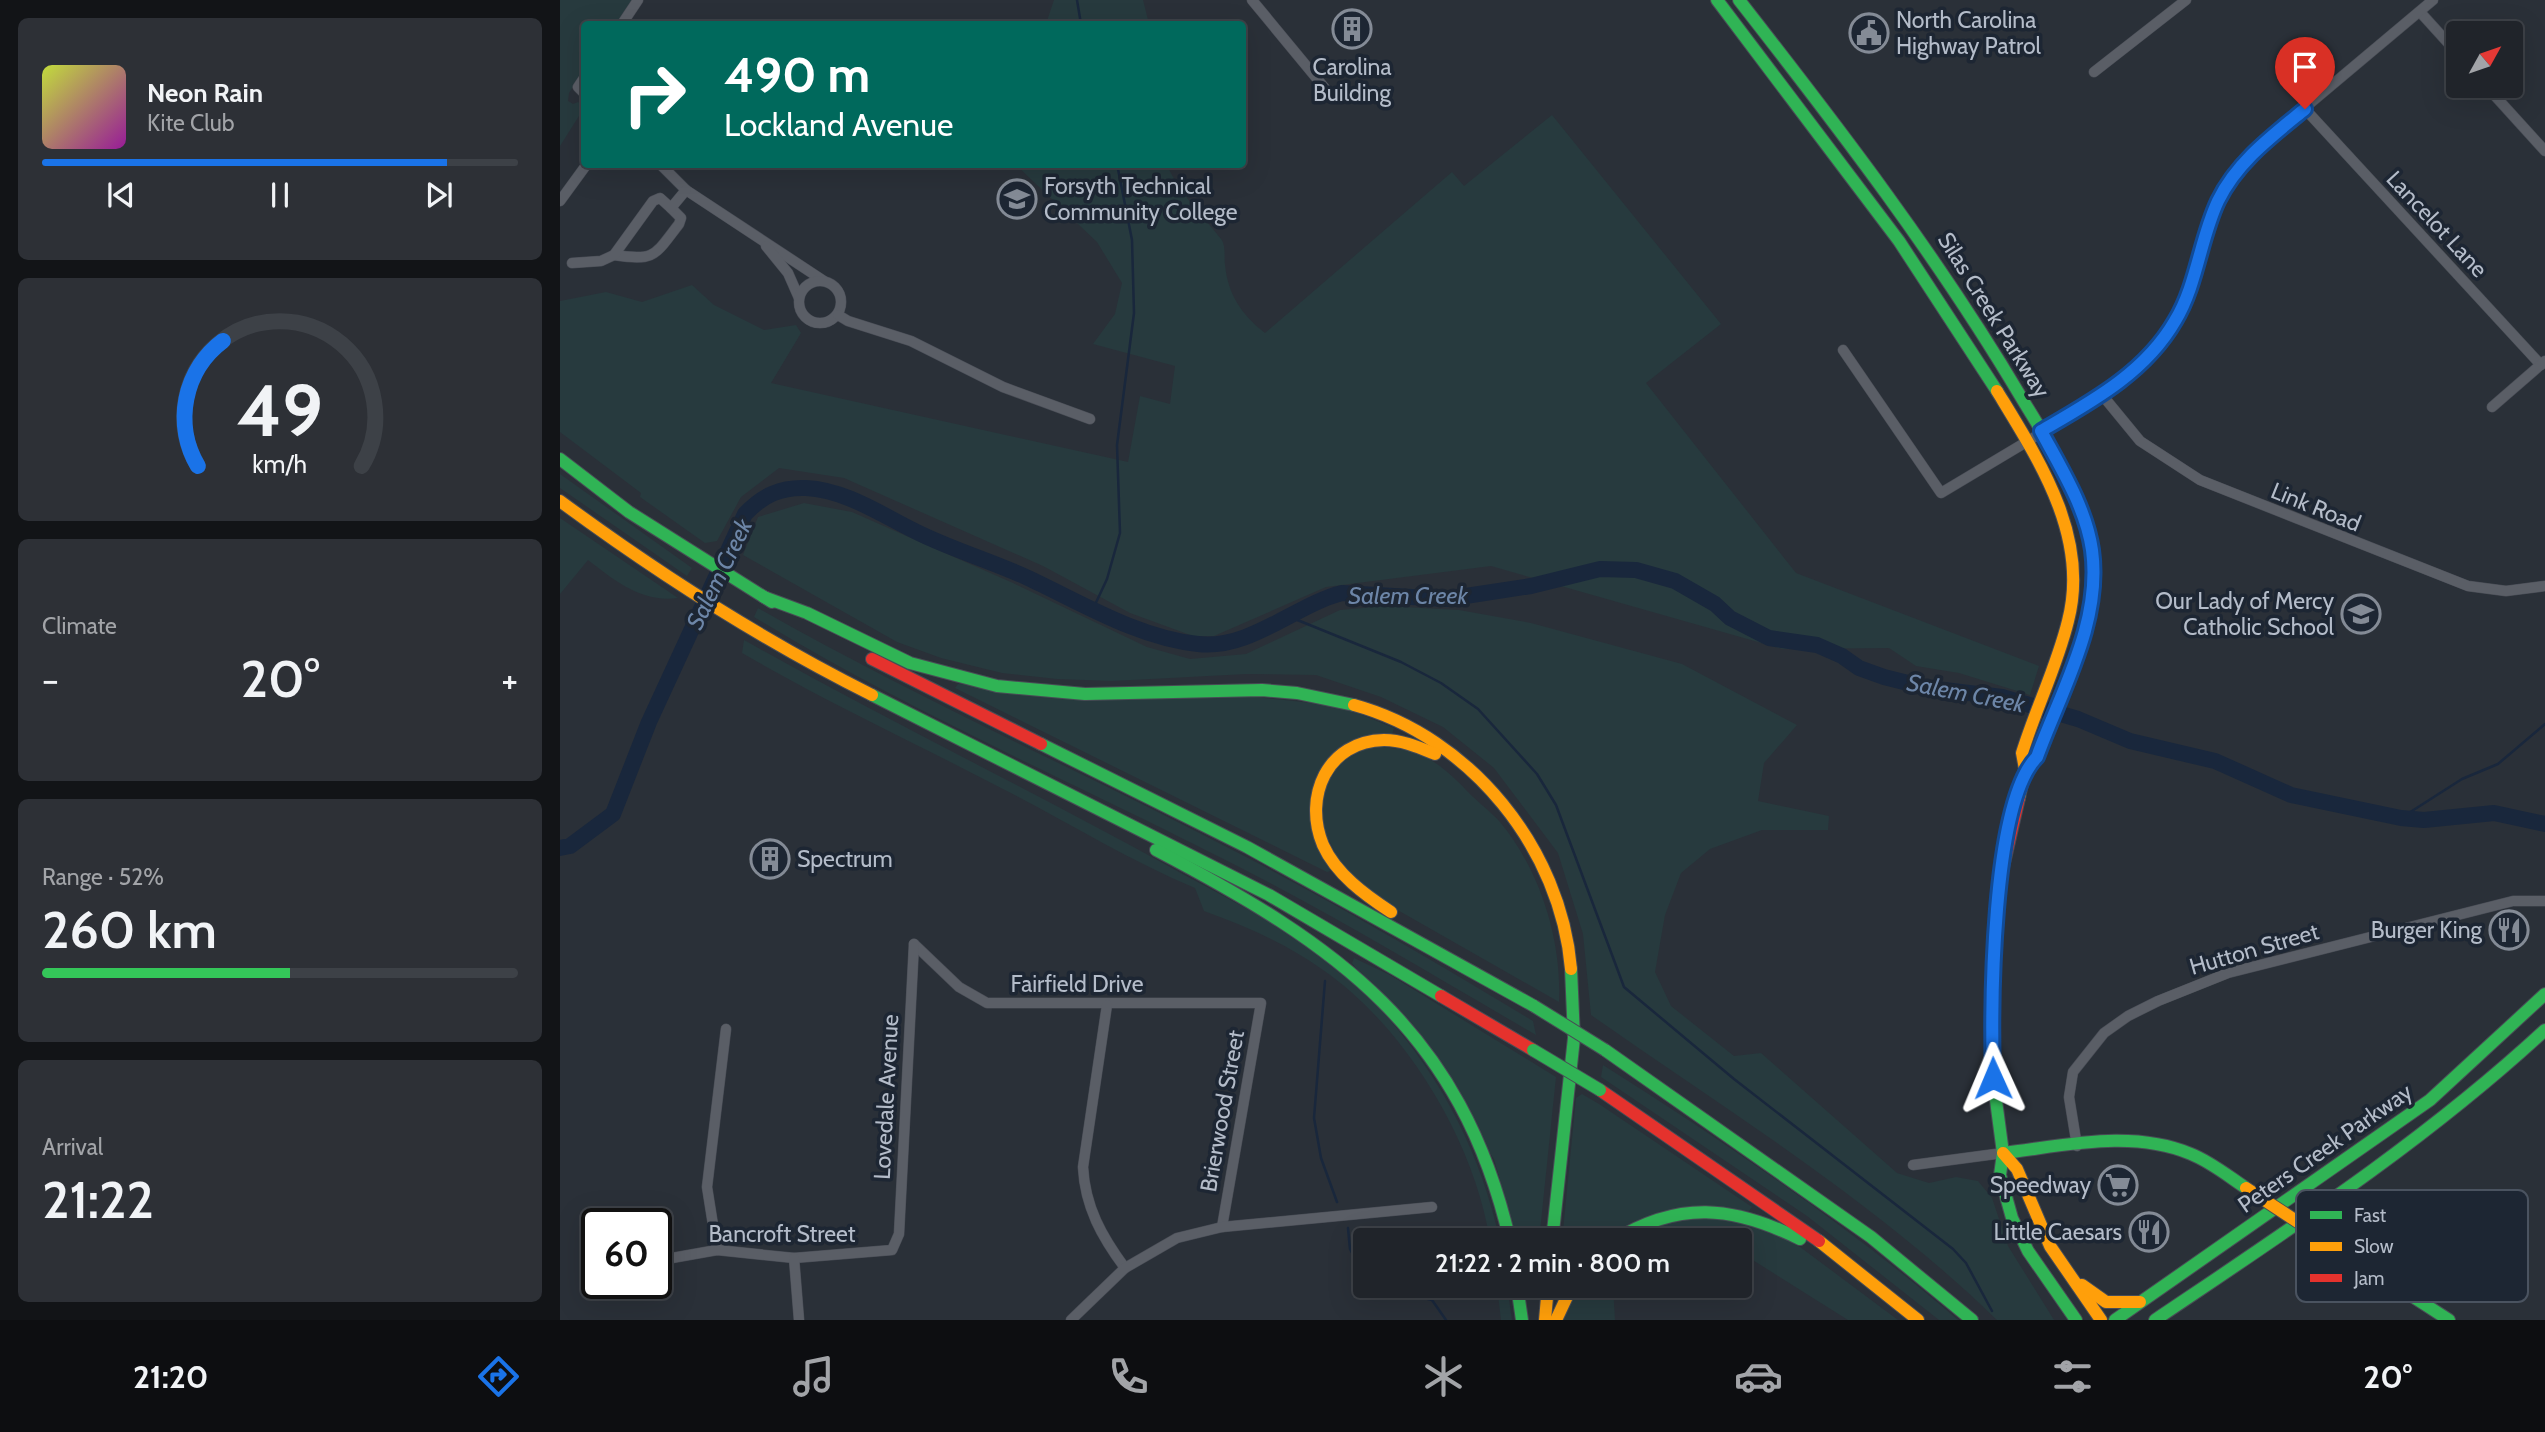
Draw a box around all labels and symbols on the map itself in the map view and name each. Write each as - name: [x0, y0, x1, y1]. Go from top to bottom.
- place label: North Carolina Highway Patrol: [1896, 6, 2042, 60]
- building icon: Carolina Building: [1331, 8, 1373, 50]
- public building icon: North Carolina Highway Patrol: [1848, 12, 1890, 54]
- north arrow: [2446, 21, 2524, 98]
- pin: [2275, 37, 2335, 109]
- place label: Carolina Building: [1312, 53, 1392, 107]
- street label: Lancelot Lane: [2381, 165, 2494, 283]
- place label: Forsyth Technical Community College: [1044, 172, 1238, 226]
- school or university icon: Forsyth Technical Community College: [996, 178, 1038, 220]
- street label: Silas Creek Parkway: [1932, 227, 2056, 403]
- street label: Link Road: [2267, 476, 2365, 538]
- water label: Salem Creek: [680, 513, 759, 634]
- water label: Salem Creek: [1348, 581, 1468, 610]
- place label: Our Lady of Mercy Catholic School: [2155, 587, 2335, 641]
- school or university icon: Our Lady of Mercy Catholic School: [2340, 593, 2382, 635]
- water label: Salem Creek: [1905, 667, 2028, 719]
- building icon: Spectrum: [749, 838, 791, 880]
- place label: Spectrum: [797, 845, 893, 873]
- restaurant icon: Burger King: [2488, 909, 2530, 951]
- place label: Burger King: [2371, 916, 2483, 944]
- street label: Hutton Street: [2186, 917, 2322, 981]
- street label: Fairfield Drive: [1010, 970, 1144, 998]
- street label: Lovedale Avenue: [868, 1013, 904, 1180]
- street label: Brierwood Street: [1194, 1028, 1250, 1194]
- position arrow: [1956, 1041, 2030, 1115]
- street label: Peters Creek Parkway: [2232, 1077, 2418, 1219]
- supermarket icon: Speedway: [2097, 1164, 2139, 1206]
- place label: Speedway: [1990, 1171, 2091, 1199]
- legend: [2296, 1190, 2528, 1302]
- text: Fast: [2354, 1204, 2387, 1227]
- speed limit sign: 60: [581, 1208, 672, 1299]
- restaurant icon: Little Caesars: [2128, 1211, 2170, 1253]
- place label: Little Caesars: [1994, 1218, 2122, 1246]
- street label: Bancroft Street: [708, 1220, 856, 1248]
- text: Slow: [2354, 1235, 2394, 1258]
- text: Jam: [2353, 1267, 2384, 1290]

